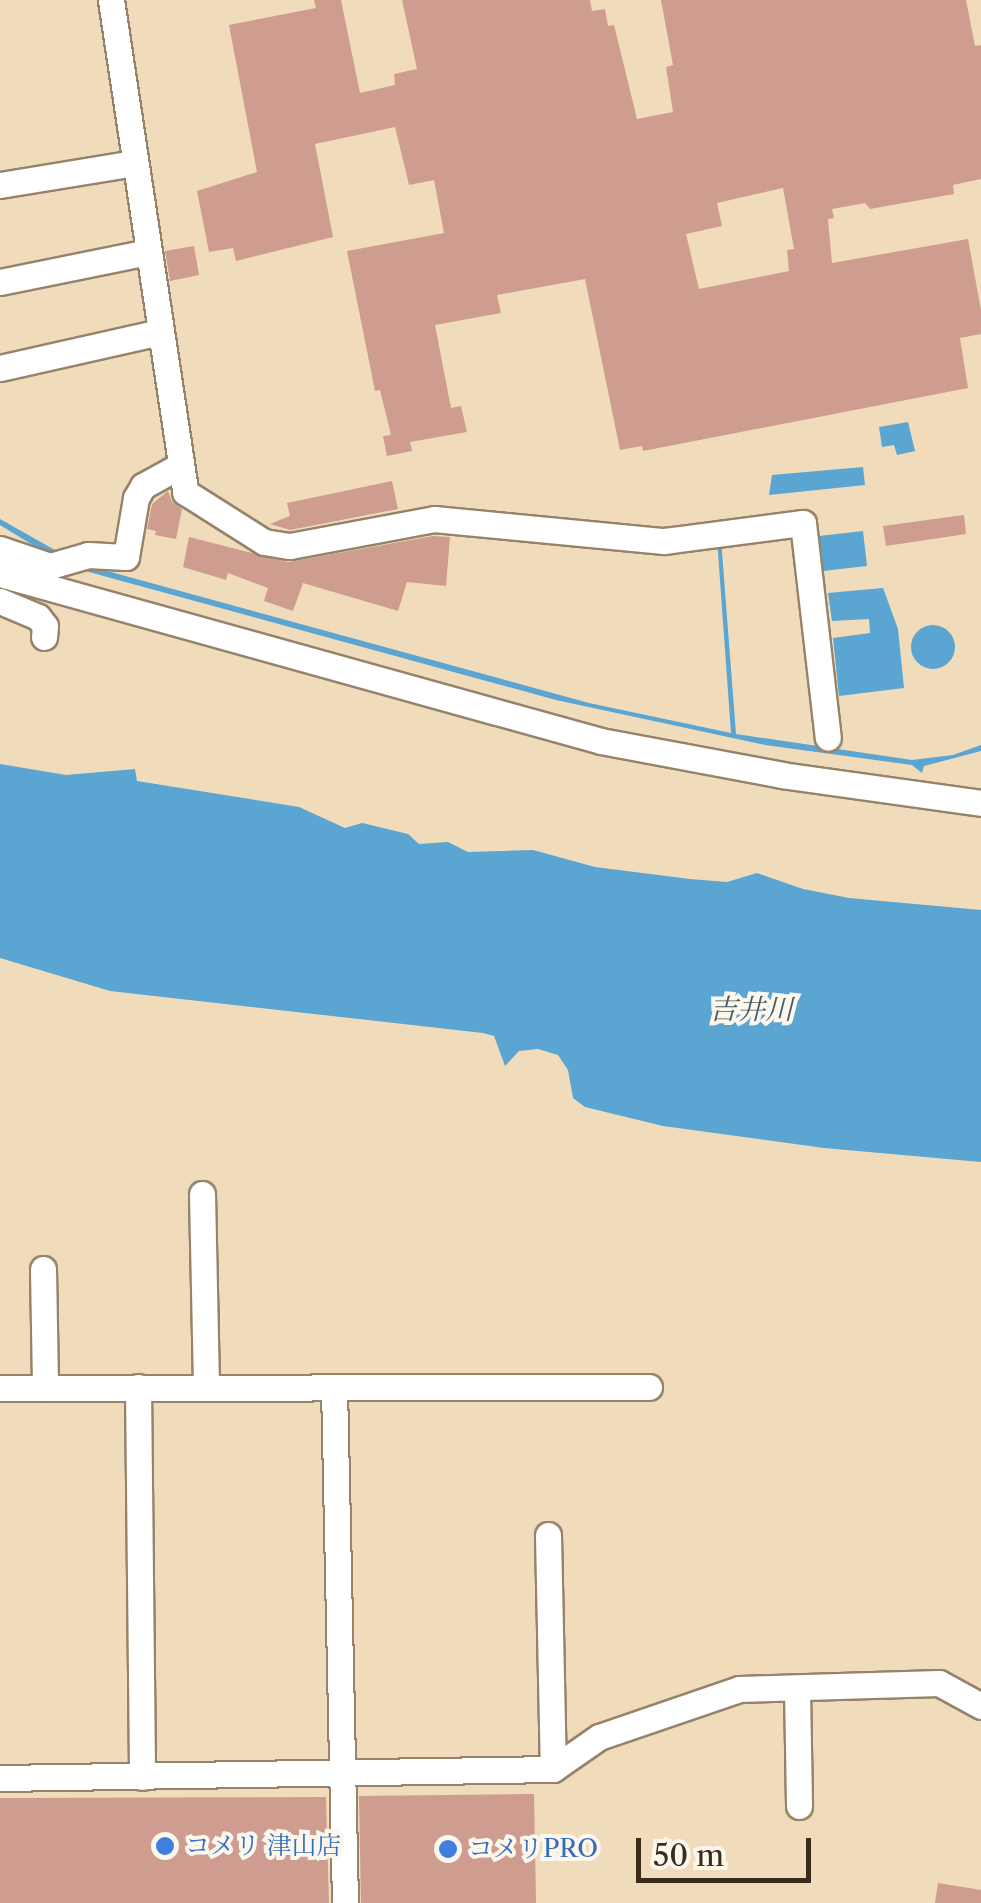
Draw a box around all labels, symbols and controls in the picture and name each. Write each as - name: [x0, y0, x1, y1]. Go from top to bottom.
- water label: 吉井川: [709, 992, 793, 1026]
- scale bar: [641, 1818, 816, 1880]
- place label: コメリ 津山店: [185, 1831, 342, 1861]
- place label: コメリPRO: [468, 1834, 598, 1864]
- marker: コメリ 津山店: [154, 1835, 176, 1857]
- text: 50 m: [653, 1837, 724, 1874]
- marker: コメリPRO: [437, 1838, 459, 1860]

